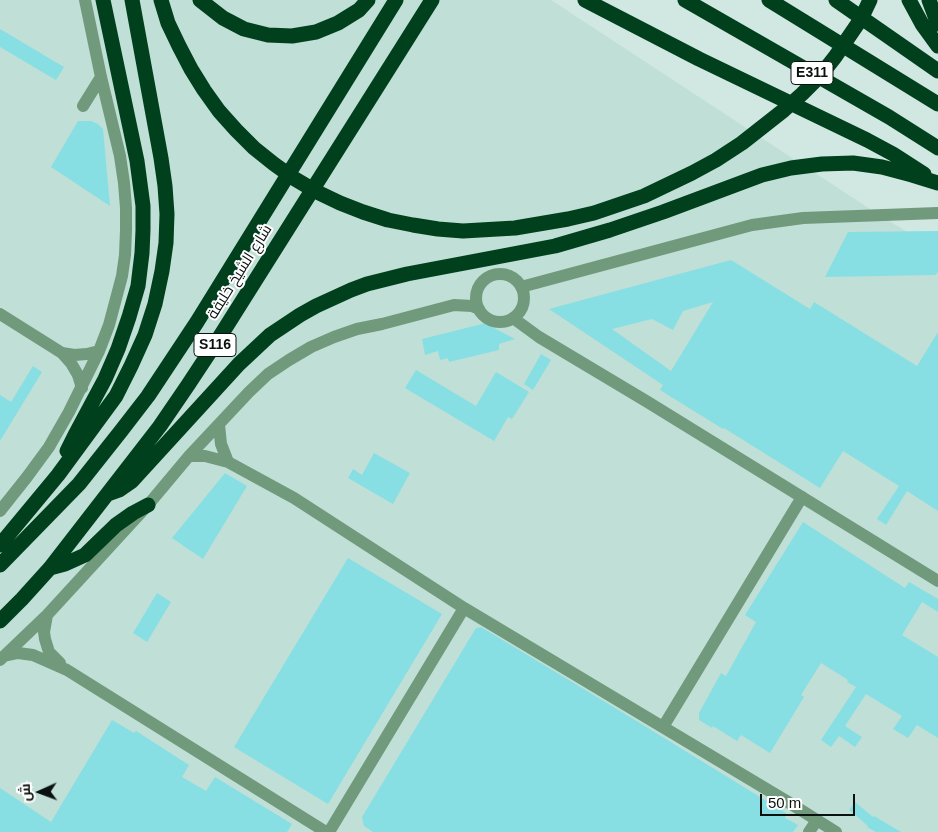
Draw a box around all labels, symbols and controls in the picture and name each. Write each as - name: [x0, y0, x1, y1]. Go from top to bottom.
- road number: E311: [791, 62, 833, 84]
- street label: شارع الشيخ خليفة: [204, 221, 276, 323]
- road number: S116: [194, 334, 236, 356]
- north arrow: [15, 767, 65, 817]
- text: ش: [17, 783, 33, 802]
- scale bar: [763, 784, 858, 816]
- text: 50 m: [768, 794, 801, 811]

